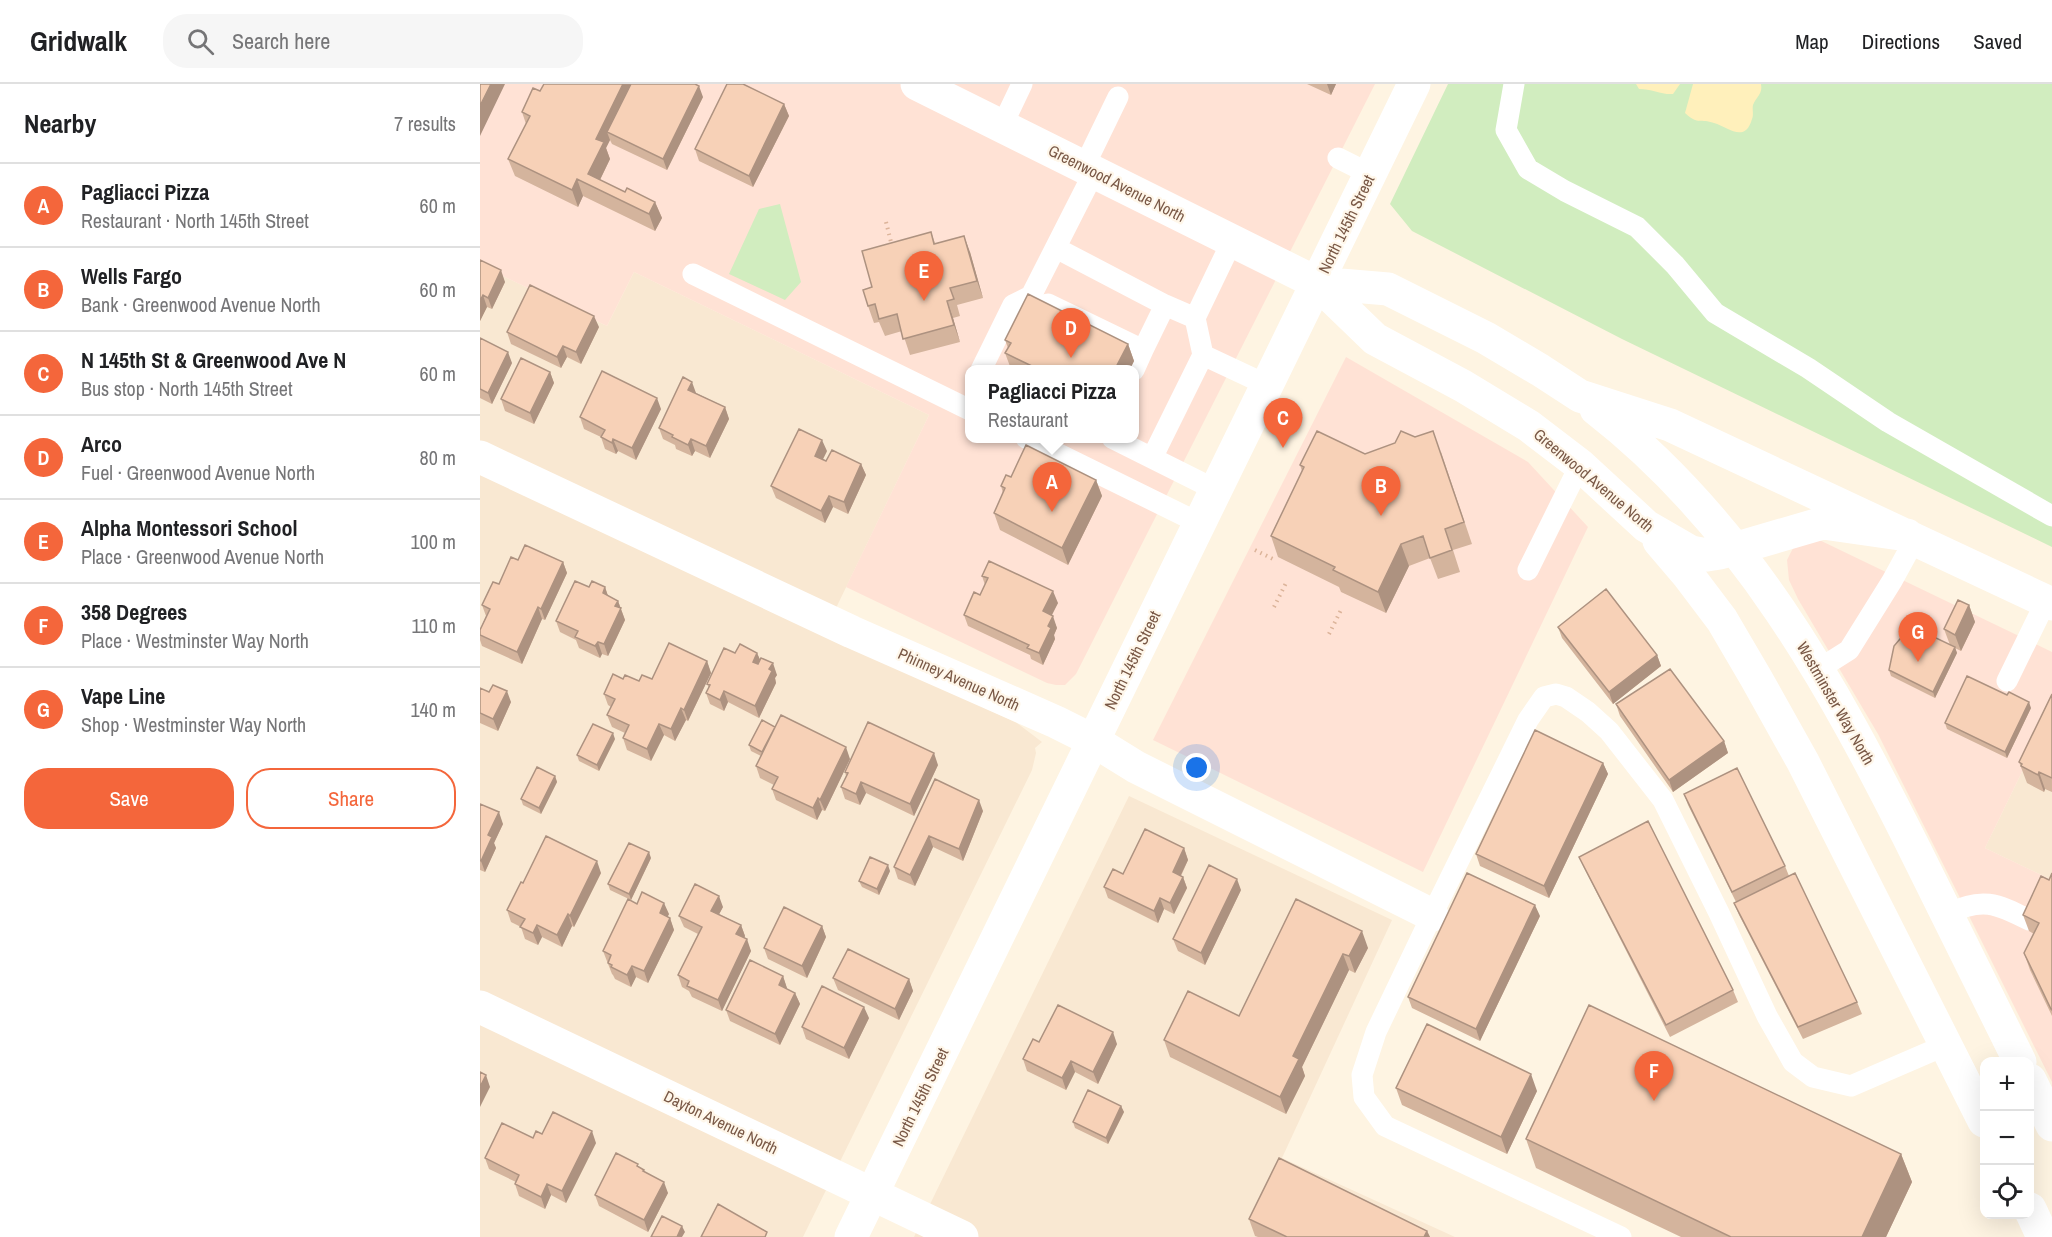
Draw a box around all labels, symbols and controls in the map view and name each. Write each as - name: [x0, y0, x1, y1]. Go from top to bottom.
- search box: [163, 14, 583, 68]
- text: Gridwalk: [30, 22, 127, 60]
- icon: search: [184, 25, 217, 58]
- text: Search here: [232, 26, 330, 56]
- text: Map: [1795, 27, 1829, 56]
- text: Directions: [1862, 27, 1940, 56]
- text: Saved: [1973, 27, 2022, 56]
- text: Nearby: [24, 106, 96, 141]
- text: 7 results: [394, 110, 456, 137]
- street label: Greenwood Avenue North: [1045, 139, 1189, 227]
- street label: North 145th Street: [1313, 171, 1380, 277]
- text: Pagliacci Pizza: [81, 177, 209, 207]
- text: A: [38, 192, 49, 219]
- text: 60 m: [420, 192, 456, 219]
- text: Restaurant · North 145th Street: [81, 207, 309, 234]
- pin: E: [904, 252, 944, 301]
- text: Wells Fargo: [81, 261, 182, 291]
- text: B: [38, 276, 49, 303]
- text: 60 m: [420, 276, 456, 303]
- text: Bank · Greenwood Avenue North: [81, 291, 321, 318]
- pin: D: [1052, 308, 1090, 358]
- text: N 145th St & Greenwood Ave N: [81, 345, 346, 375]
- text: C: [38, 360, 49, 387]
- text: 60 m: [420, 360, 456, 387]
- popup: [965, 365, 1139, 443]
- text: Bus stop · North 145th Street: [81, 375, 293, 402]
- text: Pagliacci Pizza: [988, 376, 1116, 406]
- pin: C: [1264, 398, 1302, 448]
- text: Restaurant: [988, 406, 1068, 433]
- street label: Greenwood Avenue North: [1529, 423, 1659, 537]
- text: Arco: [81, 429, 122, 459]
- text: D: [38, 444, 49, 471]
- text: 80 m: [420, 444, 456, 471]
- text: Fuel · Greenwood Avenue North: [81, 459, 315, 486]
- pin: A: [1032, 462, 1072, 512]
- pin: B: [1362, 466, 1400, 516]
- text: Alpha Montessori School: [81, 513, 298, 543]
- text: E: [38, 528, 49, 555]
- text: 100 m: [410, 528, 456, 555]
- text: Place · Greenwood Avenue North: [81, 543, 324, 570]
- text: 358 Degrees: [81, 597, 187, 627]
- street label: North 145th Street: [1099, 607, 1166, 713]
- text: F: [38, 612, 49, 639]
- text: 110 m: [412, 612, 456, 639]
- pin: G: [1898, 612, 1938, 662]
- text: Place · Westminster Way North: [81, 627, 309, 654]
- street label: Westminster Way North: [1792, 638, 1880, 768]
- street label: Phinney Avenue North: [895, 642, 1023, 716]
- text: Vape Line: [81, 681, 165, 711]
- text: G: [37, 696, 50, 723]
- text: 140 m: [410, 696, 456, 723]
- text: Shop · Westminster Way North: [81, 711, 306, 738]
- your location: [1182, 753, 1211, 782]
- button: Save: [24, 768, 234, 829]
- button: Share: [246, 768, 456, 829]
- street label: North 145th Street: [887, 1044, 954, 1150]
- pin: F: [1634, 1052, 1674, 1101]
- map controls: [1980, 1057, 2034, 1219]
- button: +: [1980, 1057, 2034, 1111]
- street label: Dayton Avenue North: [660, 1085, 782, 1159]
- button: −: [1980, 1111, 2034, 1165]
- button: locate: [1980, 1165, 2034, 1219]

